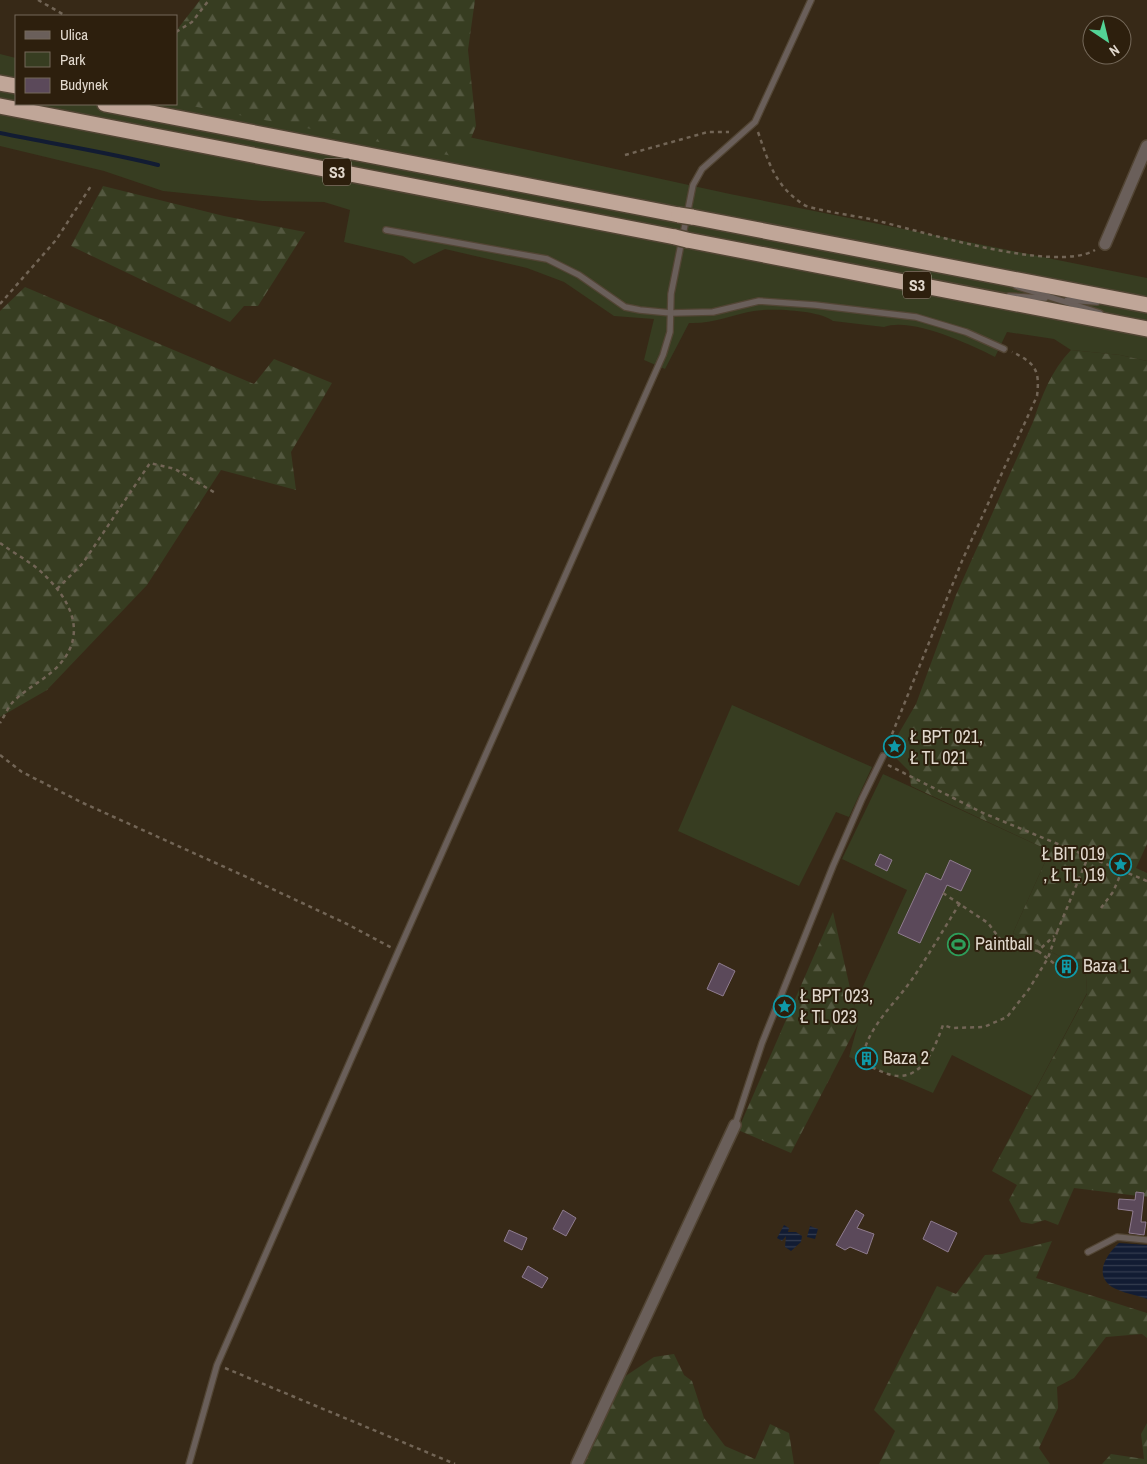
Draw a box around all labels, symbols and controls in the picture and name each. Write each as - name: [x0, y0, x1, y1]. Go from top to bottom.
- legend: [15, 15, 178, 105]
- north arrow: [1082, 15, 1132, 65]
- text: Ulica: [60, 24, 88, 45]
- text: N: [1106, 41, 1123, 60]
- text: Park: [60, 49, 86, 70]
- text: Budynek: [60, 74, 109, 95]
- road number: S3: [323, 158, 351, 186]
- road number: S3: [903, 272, 931, 298]
- place label: Ł BPT 021, Ł TL 021: [910, 724, 983, 770]
- place icon: Ł BPT 021, Ł TL 021: [882, 735, 906, 759]
- place label: Ł BIT 019 , Ł TL )19: [1042, 841, 1105, 887]
- place icon: Ł BIT 019 , Ł TL )19: [1109, 852, 1133, 876]
- place label: Paintball: [975, 931, 1032, 956]
- sports icon: Paintball: [947, 932, 971, 956]
- place label: Baza 1: [1083, 953, 1130, 978]
- building icon: Baza 1: [1055, 954, 1079, 978]
- place label: Ł BPT 023, Ł TL 023: [800, 983, 873, 1029]
- place icon: Ł BPT 023, Ł TL 023: [772, 994, 796, 1018]
- place label: Baza 2: [883, 1045, 929, 1070]
- building icon: Baza 2: [855, 1046, 879, 1070]

